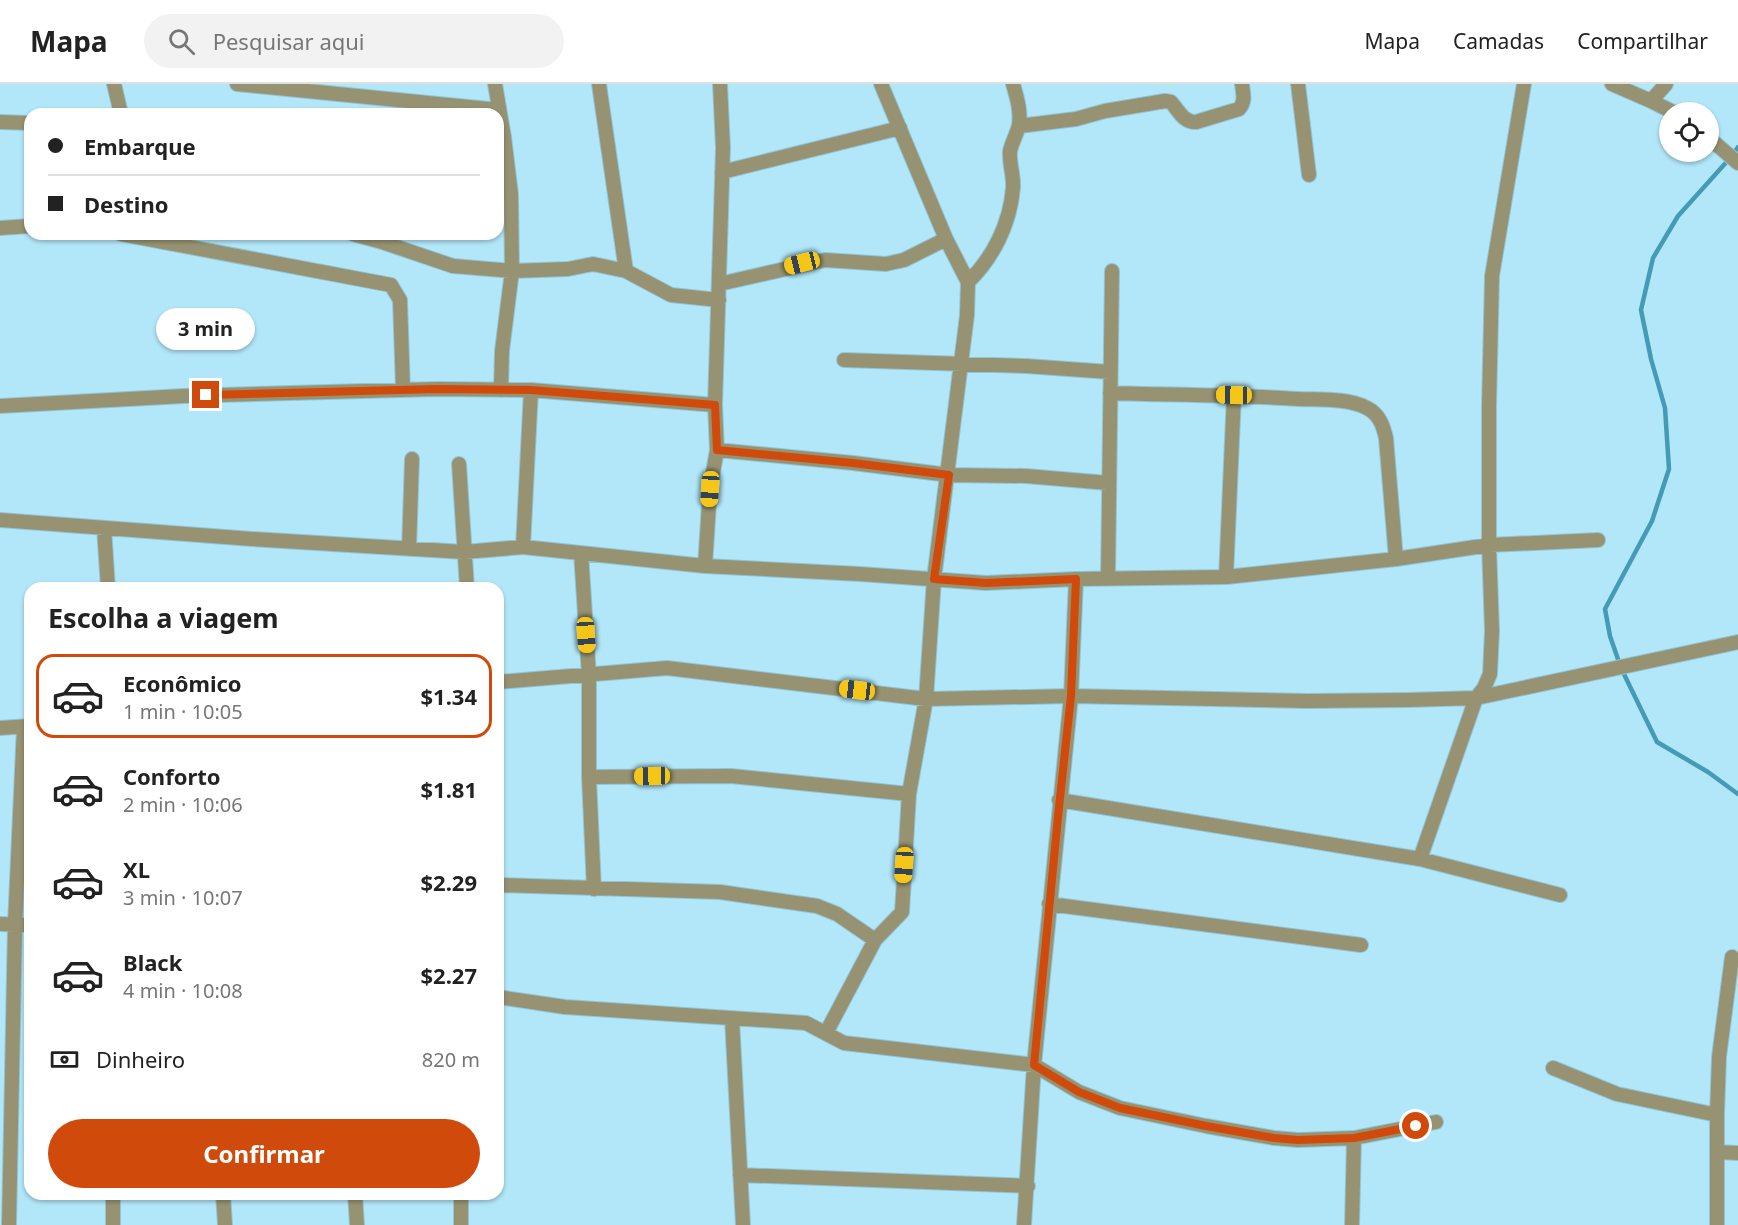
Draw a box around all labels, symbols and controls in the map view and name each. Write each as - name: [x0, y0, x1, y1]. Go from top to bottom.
- search box: [144, 14, 564, 68]
- text: Mapa: [30, 22, 108, 60]
- icon: search: [165, 25, 198, 58]
- text: Pesquisar aqui: [213, 26, 365, 56]
- text: Mapa: [1364, 27, 1420, 55]
- text: Camadas: [1453, 27, 1544, 55]
- text: Compartilhar: [1577, 27, 1708, 55]
- map controls: [1659, 102, 1719, 162]
- button: locate: [1659, 102, 1719, 162]
- text: Embarque: [84, 131, 196, 161]
- text: Destino: [84, 189, 168, 219]
- car: [782, 250, 822, 276]
- callout: 3 min: [156, 308, 256, 350]
- text: 3 min: [178, 315, 233, 342]
- route end: [192, 381, 219, 408]
- car: [1216, 386, 1252, 404]
- car: [700, 470, 720, 508]
- text: Escolha a viagem: [48, 599, 279, 636]
- car: [576, 616, 596, 654]
- text: Econômico: [123, 668, 242, 698]
- icon: car: [51, 669, 105, 723]
- car: [838, 679, 876, 701]
- text: $1.34: [420, 681, 477, 711]
- text: 1 min · 10:05: [123, 698, 243, 725]
- text: Conforto: [123, 761, 221, 791]
- icon: car: [51, 762, 105, 816]
- car: [634, 767, 670, 785]
- text: $1.81: [420, 774, 477, 804]
- text: 2 min · 10:06: [123, 791, 243, 818]
- car: [894, 846, 914, 884]
- text: XL: [123, 854, 150, 884]
- icon: car: [51, 855, 105, 909]
- text: $2.29: [420, 867, 477, 897]
- text: 3 min · 10:07: [123, 884, 243, 911]
- text: Black: [123, 947, 182, 977]
- icon: car: [51, 948, 105, 1002]
- text: $2.27: [420, 960, 477, 990]
- text: 4 min · 10:08: [123, 977, 243, 1004]
- icon: cash: [48, 1043, 81, 1076]
- text: Dinheiro: [96, 1044, 185, 1074]
- text: 820 m: [422, 1046, 480, 1073]
- route start: [1402, 1112, 1429, 1139]
- button: Confirmar: [48, 1119, 480, 1188]

